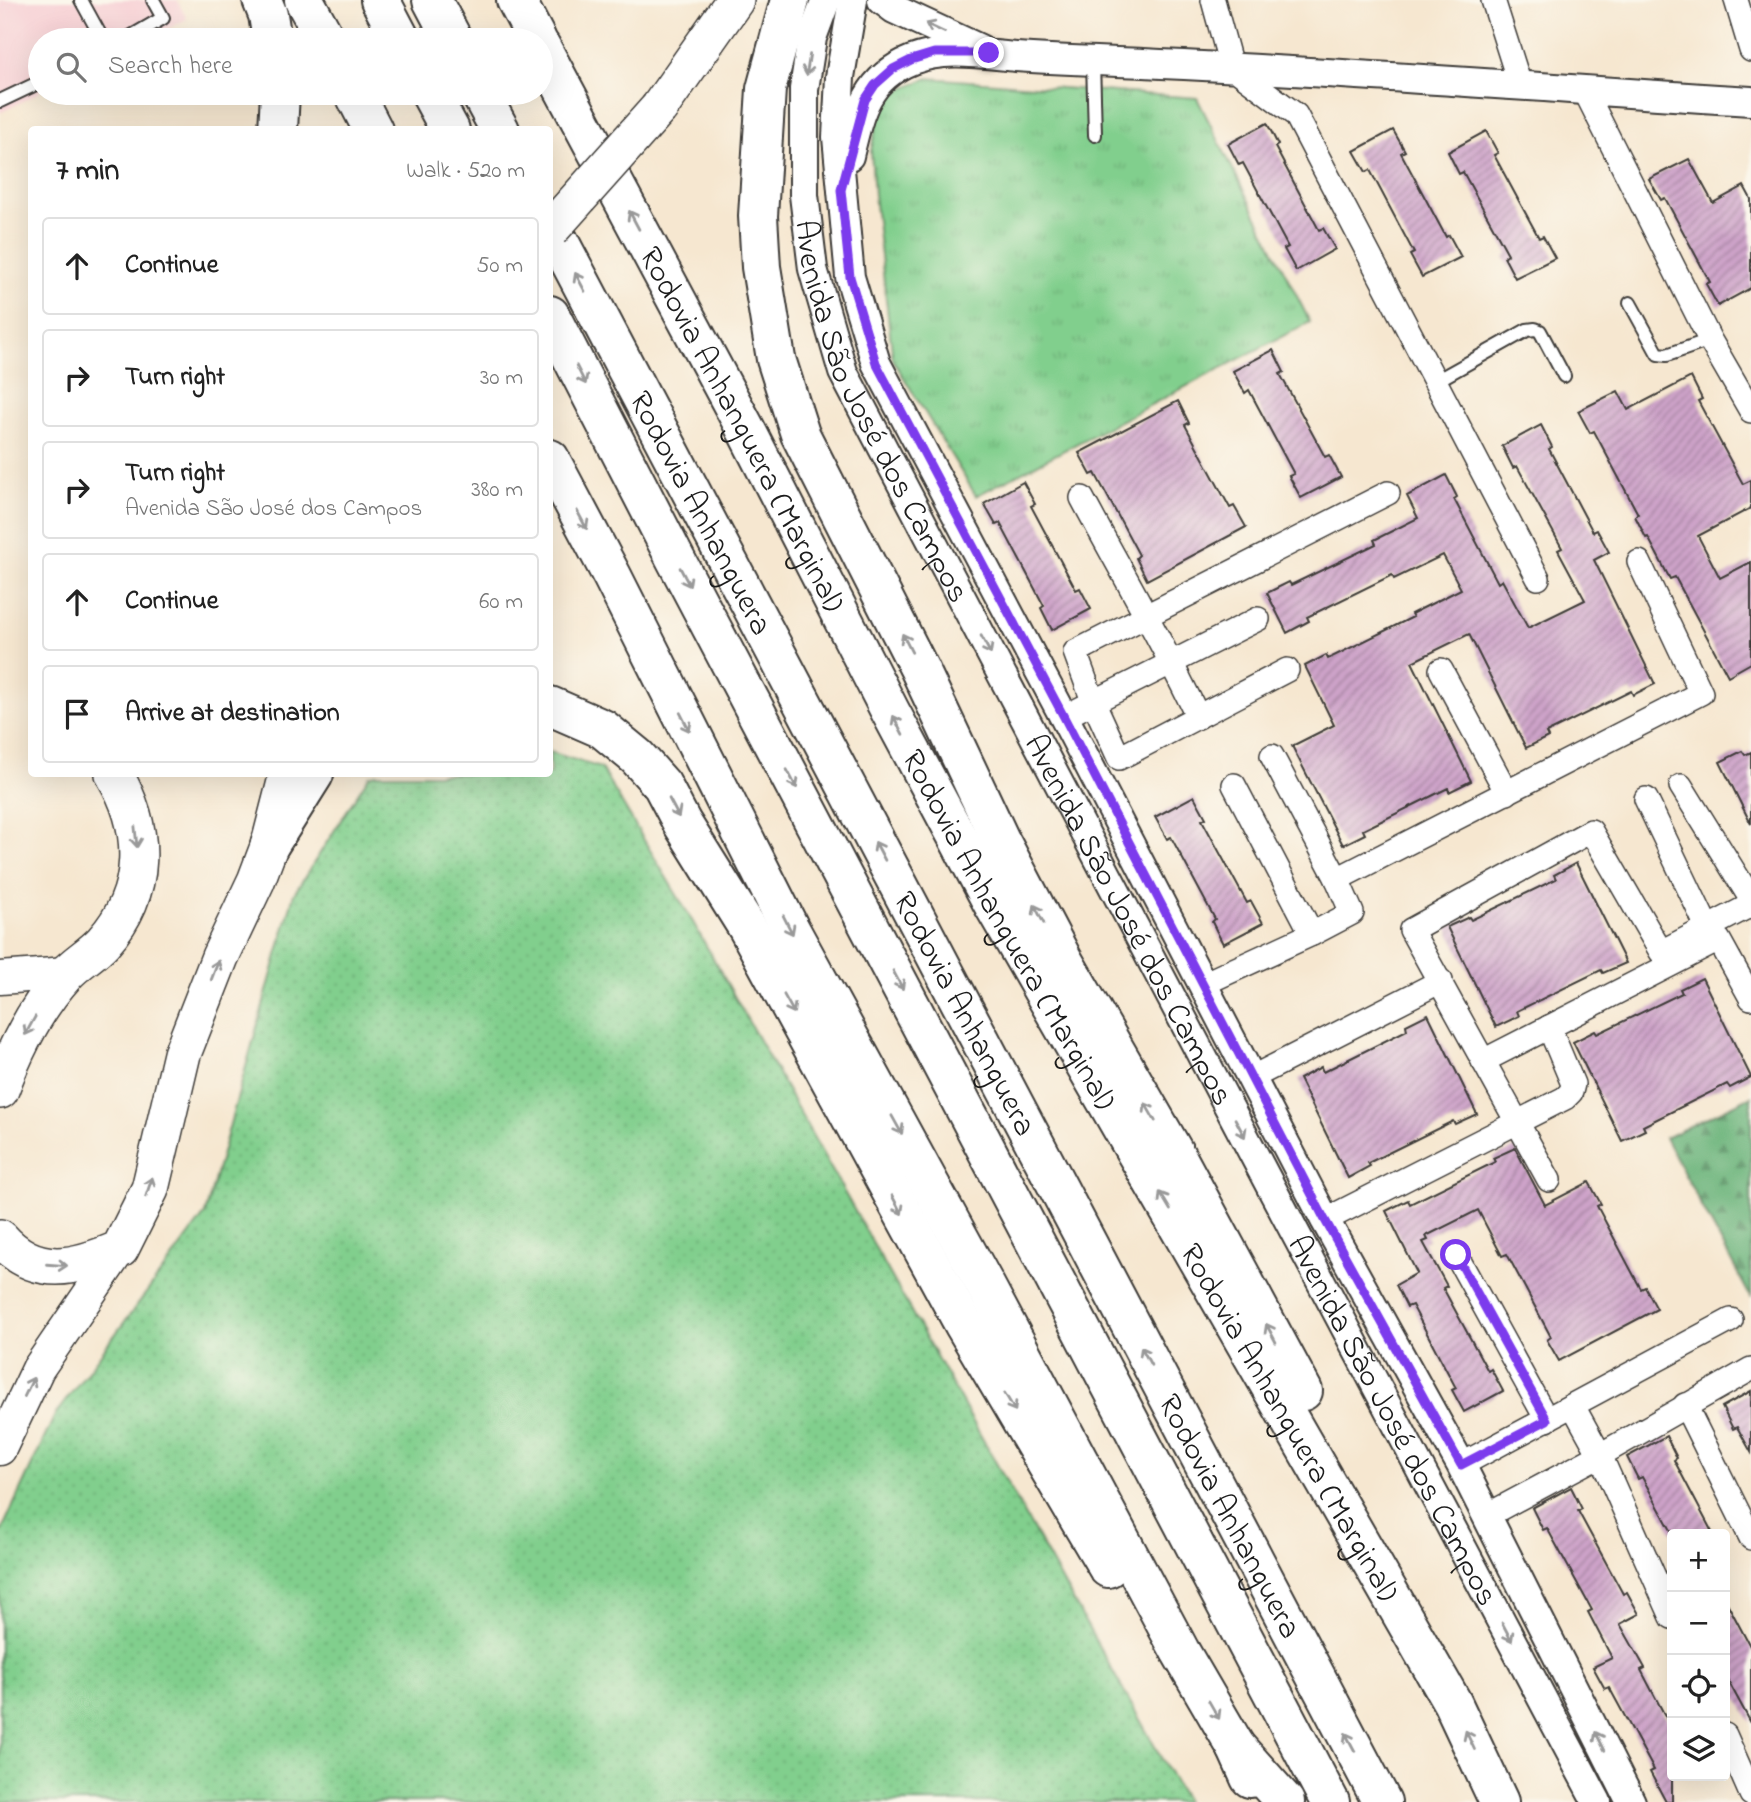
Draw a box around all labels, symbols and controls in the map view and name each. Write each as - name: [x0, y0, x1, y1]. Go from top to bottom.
- one-way arrow: [925, 21, 946, 34]
- search box: [28, 28, 553, 105]
- route end: [973, 37, 1004, 68]
- icon: search: [52, 48, 90, 86]
- text: Search here: [108, 48, 233, 86]
- one-way arrow: [801, 54, 814, 76]
- text: 7 min: [56, 150, 119, 194]
- text: Walk · 520 m: [406, 155, 525, 188]
- one-way arrow: [626, 210, 640, 230]
- street label: Avenida São José dos Campos: [780, 218, 980, 612]
- street label: Rodovia Anhanguera (Marginal): [632, 241, 856, 617]
- icon: ahead: [58, 247, 96, 285]
- text: Continue: [125, 247, 218, 285]
- text: 50 m: [476, 250, 523, 283]
- one-way arrow: [573, 272, 587, 292]
- icon: right: [58, 359, 96, 397]
- text: Turn right: [125, 359, 225, 397]
- text: 30 m: [480, 362, 523, 395]
- one-way arrow: [575, 364, 589, 385]
- street label: Rodovia Anhanguera: [621, 383, 781, 639]
- text: Turn right: [125, 455, 225, 493]
- icon: right: [58, 471, 96, 509]
- text: 380 m: [471, 474, 523, 507]
- text: Avenida São José dos Campos: [125, 493, 422, 526]
- one-way arrow: [575, 509, 589, 529]
- one-way arrow: [679, 567, 693, 587]
- icon: ahead: [58, 583, 96, 621]
- text: Continue: [125, 583, 218, 621]
- text: 60 m: [479, 586, 523, 619]
- one-way arrow: [899, 633, 913, 654]
- one-way arrow: [979, 634, 993, 654]
- icon: arrive: [58, 695, 96, 733]
- text: Arrive at destination: [125, 695, 340, 733]
- one-way arrow: [679, 711, 693, 732]
- one-way arrow: [890, 715, 904, 736]
- street label: Avenida São José dos Campos: [1010, 727, 1244, 1115]
- street label: Rodovia Anhanguera (Marginal): [896, 742, 1126, 1116]
- one-way arrow: [785, 768, 799, 788]
- one-way arrow: [668, 797, 681, 818]
- one-way arrow: [130, 825, 143, 848]
- one-way arrow: [873, 841, 886, 862]
- street label: Rodovia Anhanguera: [885, 885, 1045, 1141]
- one-way arrow: [1031, 904, 1045, 925]
- one-way arrow: [782, 914, 795, 935]
- one-way arrow: [210, 960, 223, 981]
- one-way arrow: [892, 969, 905, 990]
- one-way arrow: [782, 994, 796, 1014]
- one-way arrow: [23, 1016, 37, 1036]
- one-way arrow: [1143, 1102, 1157, 1122]
- one-way arrow: [890, 1114, 904, 1134]
- one-way arrow: [1233, 1117, 1247, 1138]
- one-way arrow: [144, 1177, 156, 1199]
- one-way arrow: [1158, 1192, 1172, 1212]
- one-way arrow: [891, 1194, 905, 1214]
- street label: Avenida São José dos Campos: [1274, 1228, 1509, 1615]
- street label: Rodovia Anhanguera (Marginal): [1173, 1236, 1409, 1608]
- route start: [1440, 1239, 1471, 1270]
- one-way arrow: [45, 1259, 68, 1272]
- one-way arrow: [1264, 1323, 1278, 1344]
- one-way arrow: [1139, 1346, 1153, 1367]
- one-way arrow: [23, 1377, 37, 1398]
- street label: Rodovia Anhanguera: [1150, 1387, 1310, 1643]
- one-way arrow: [1003, 1392, 1017, 1412]
- map controls: [1667, 1529, 1730, 1781]
- button: +: [1667, 1529, 1730, 1592]
- button: −: [1667, 1592, 1730, 1655]
- one-way arrow: [1501, 1621, 1514, 1642]
- button: locate: [1667, 1655, 1730, 1718]
- one-way arrow: [1207, 1700, 1221, 1720]
- button: layers: [1667, 1718, 1730, 1781]
- one-way arrow: [1463, 1730, 1476, 1751]
- one-way arrow: [1592, 1731, 1606, 1752]
- one-way arrow: [1343, 1732, 1357, 1752]

